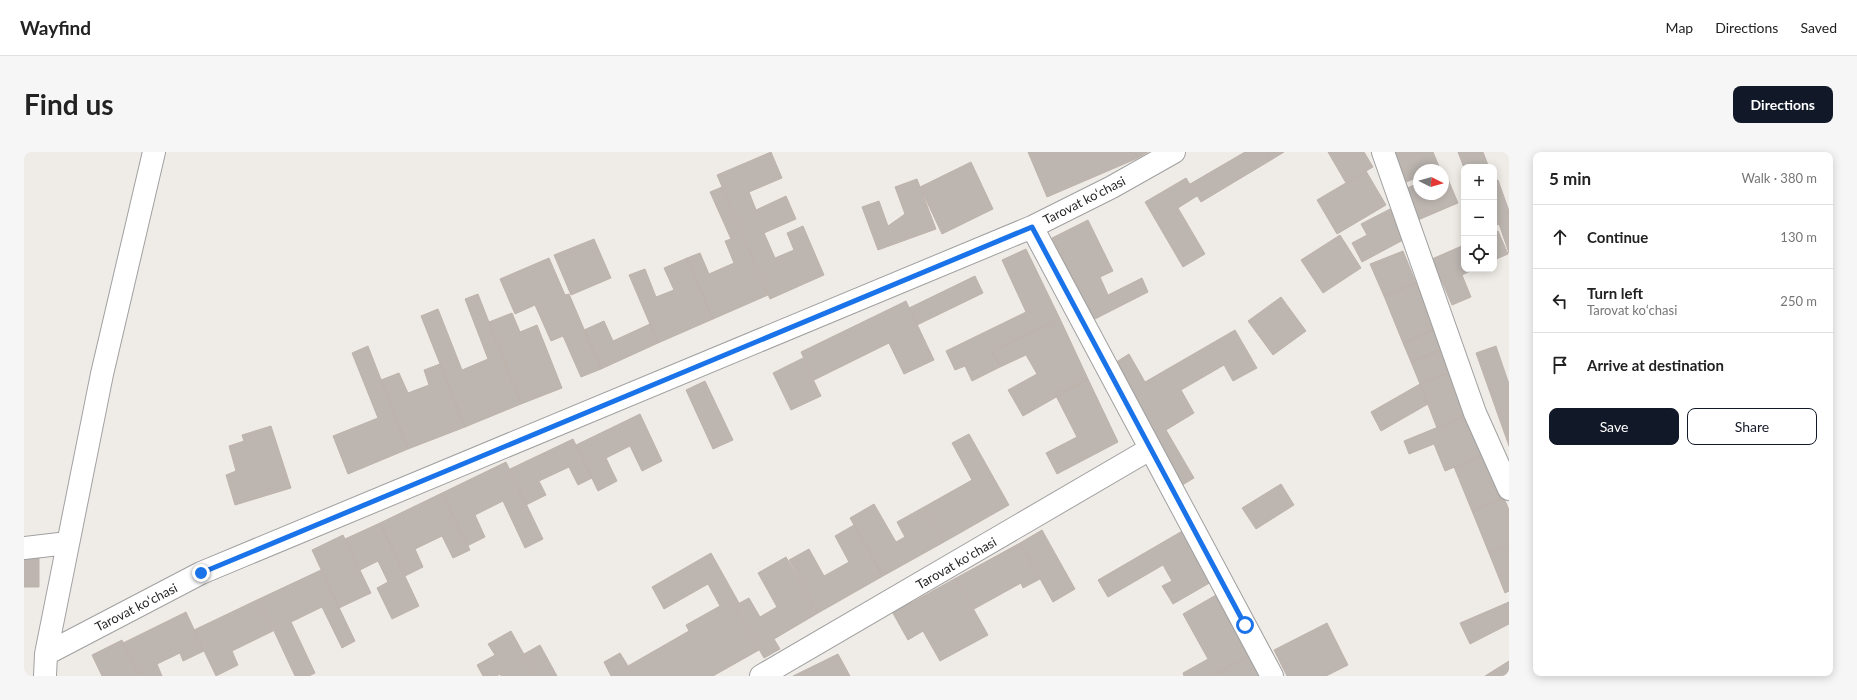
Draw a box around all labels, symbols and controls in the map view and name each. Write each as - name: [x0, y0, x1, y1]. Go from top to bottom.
- text: Wayfind: [20, 16, 91, 39]
- text: Map: [1666, 19, 1693, 36]
- text: Directions: [1715, 19, 1778, 36]
- text: Saved: [1800, 19, 1837, 36]
- button: Directions: [1733, 86, 1833, 123]
- text: Find us: [24, 87, 114, 121]
- north arrow: [1413, 164, 1449, 200]
- map controls: [1461, 164, 1497, 272]
- button: +: [1461, 164, 1497, 200]
- text: 5 min: [1549, 168, 1591, 189]
- text: Walk · 380 m: [1741, 170, 1817, 186]
- street label: Tarovat koʻchasi: [1040, 172, 1128, 228]
- button: −: [1461, 200, 1497, 236]
- icon: ahead: [1549, 226, 1571, 248]
- text: Continue: [1587, 228, 1648, 246]
- text: 130 m: [1780, 229, 1817, 245]
- button: locate: [1461, 236, 1497, 272]
- text: Turn left: [1587, 284, 1643, 302]
- icon: left: [1549, 290, 1571, 312]
- text: 250 m: [1780, 293, 1817, 309]
- text: Tarovat koʻchasi: [1587, 302, 1677, 318]
- icon: arrive: [1549, 354, 1571, 376]
- text: Arrive at destination: [1587, 356, 1724, 374]
- button: Save: [1549, 408, 1679, 445]
- button: Share: [1687, 408, 1817, 445]
- street label: Tarovat koʻchasi: [913, 534, 999, 592]
- route end: [192, 564, 210, 582]
- street label: Tarovat koʻchasi: [92, 579, 180, 635]
- route start: [1236, 616, 1254, 634]

